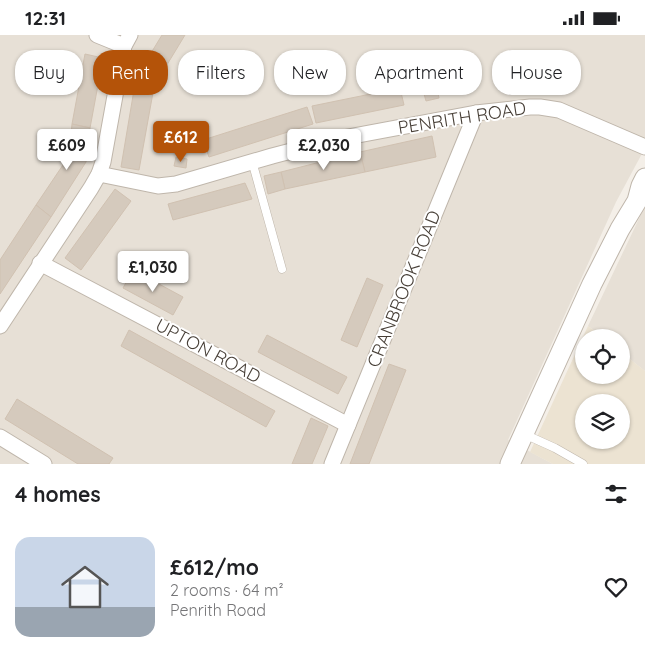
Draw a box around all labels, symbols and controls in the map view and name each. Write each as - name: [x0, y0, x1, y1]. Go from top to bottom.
- text: 12:31: [25, 6, 66, 30]
- chip: Buy: [15, 50, 83, 95]
- chip: Rent: [93, 50, 168, 95]
- chip: Filters: [178, 50, 264, 95]
- chip: New: [274, 50, 346, 95]
- chip: Apartment: [356, 50, 482, 95]
- chip: House: [492, 50, 581, 95]
- street label: PENRITH ROAD: [396, 96, 528, 139]
- pin: £612: [151, 121, 211, 163]
- text: £612: [164, 127, 198, 147]
- pin: £609: [37, 129, 97, 171]
- pin: £2,030: [283, 129, 365, 171]
- text: £609: [48, 135, 86, 155]
- text: £2,030: [298, 135, 350, 155]
- street label: CRANBROOK ROAD: [362, 207, 445, 371]
- pin: £1,030: [112, 251, 194, 293]
- text: £1,030: [129, 257, 177, 277]
- street label: UPTON ROAD: [152, 313, 265, 388]
- map controls: [575, 329, 630, 449]
- button: locate: [575, 329, 630, 384]
- button: layers: [575, 394, 630, 449]
- icon: filters: [602, 480, 630, 508]
- text: 4 homes: [15, 481, 101, 507]
- text: £612/mo: [170, 554, 259, 580]
- icon: home: [55, 557, 115, 617]
- icon: heart: [602, 573, 630, 601]
- text: 2 rooms · 64 m²: [170, 580, 284, 600]
- text: Penrith Road: [170, 600, 266, 620]

